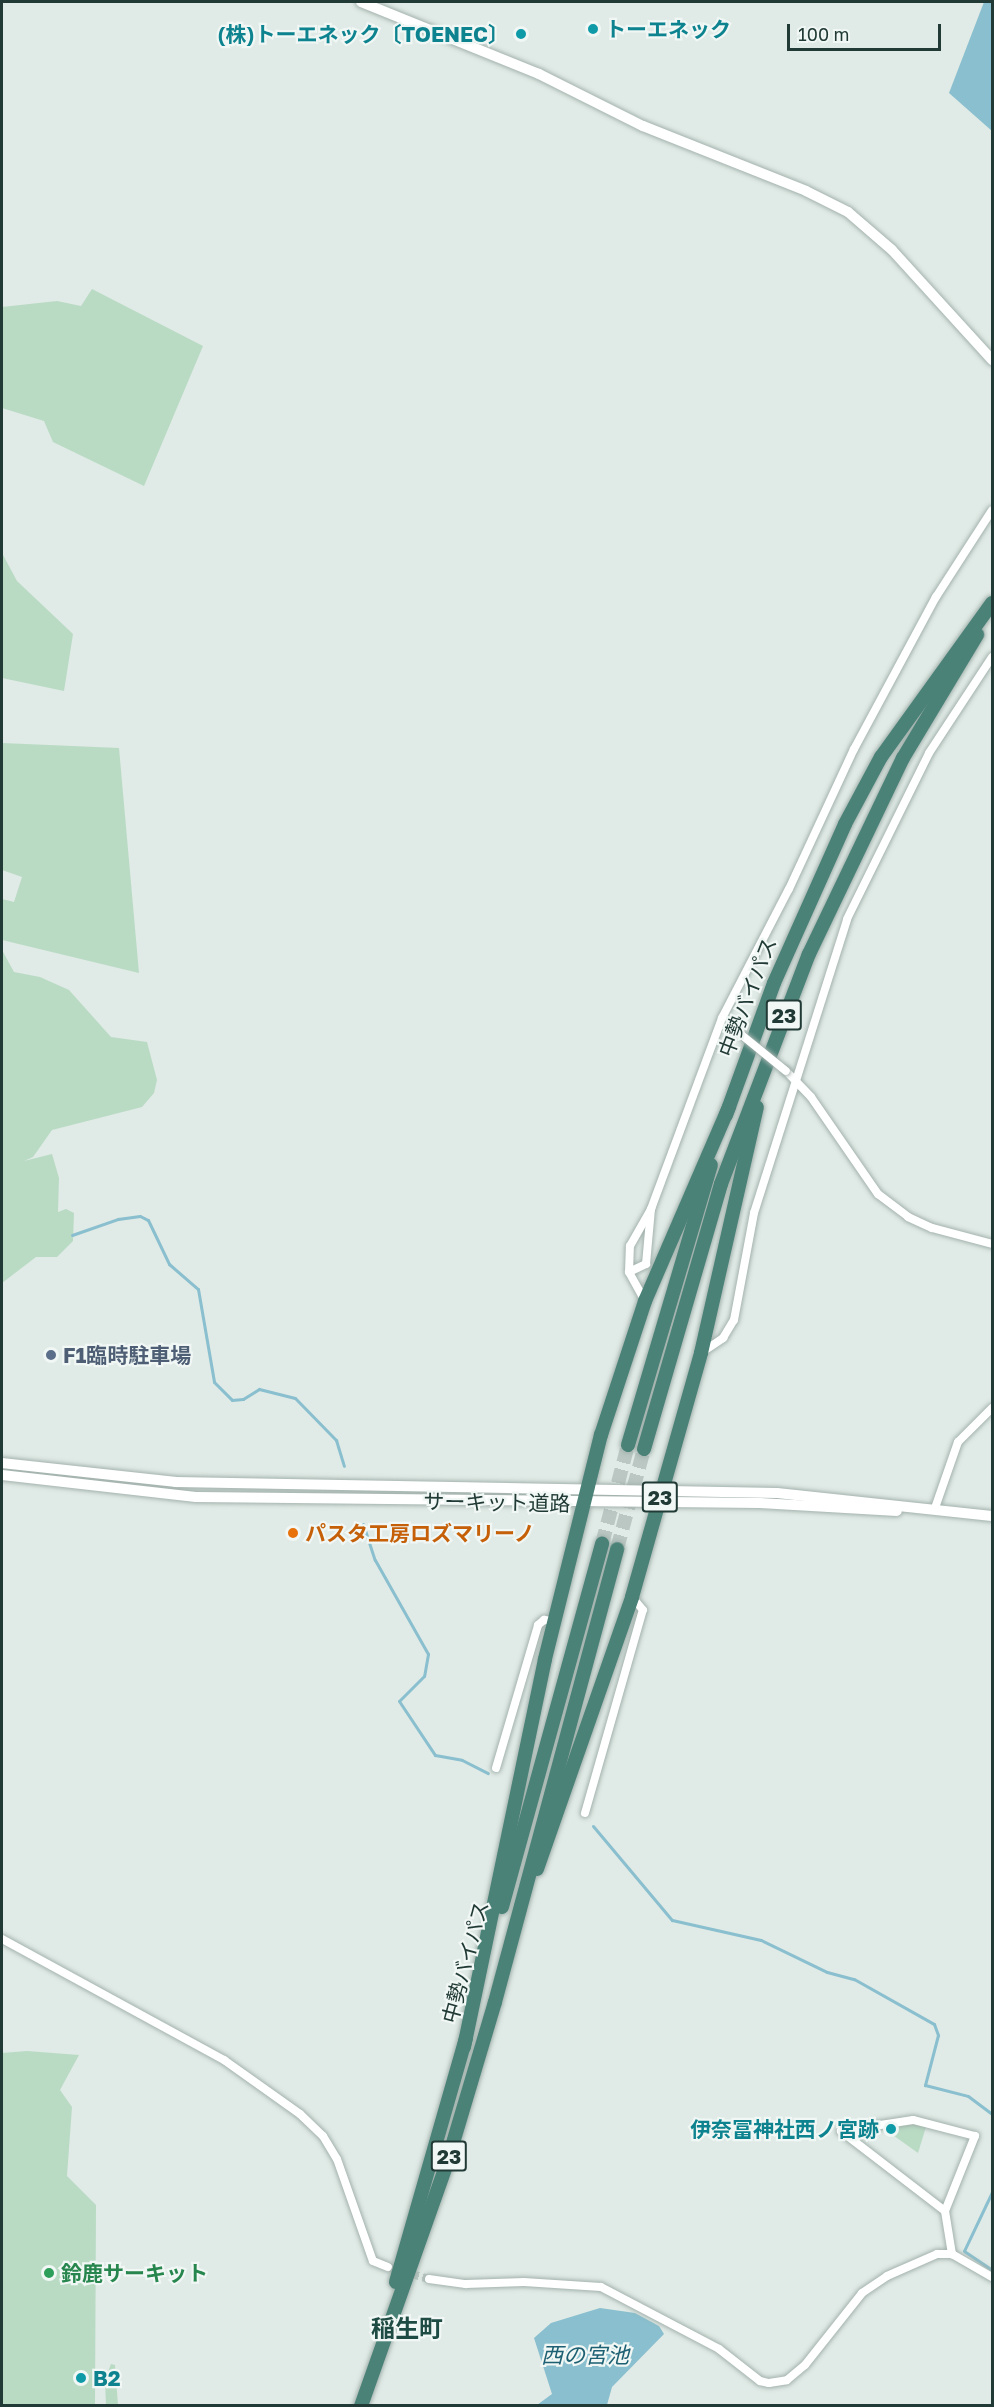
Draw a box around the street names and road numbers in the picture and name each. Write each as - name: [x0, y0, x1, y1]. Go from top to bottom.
- street label: 中勢バイパス: [713, 934, 781, 1060]
- road number: 23: [764, 998, 804, 1032]
- road number: 23: [640, 1480, 680, 1514]
- street label: サーキット道路: [423, 1488, 571, 1516]
- street label: 中勢バイパス: [437, 1898, 493, 2026]
- road number: 23: [430, 2139, 468, 2173]

